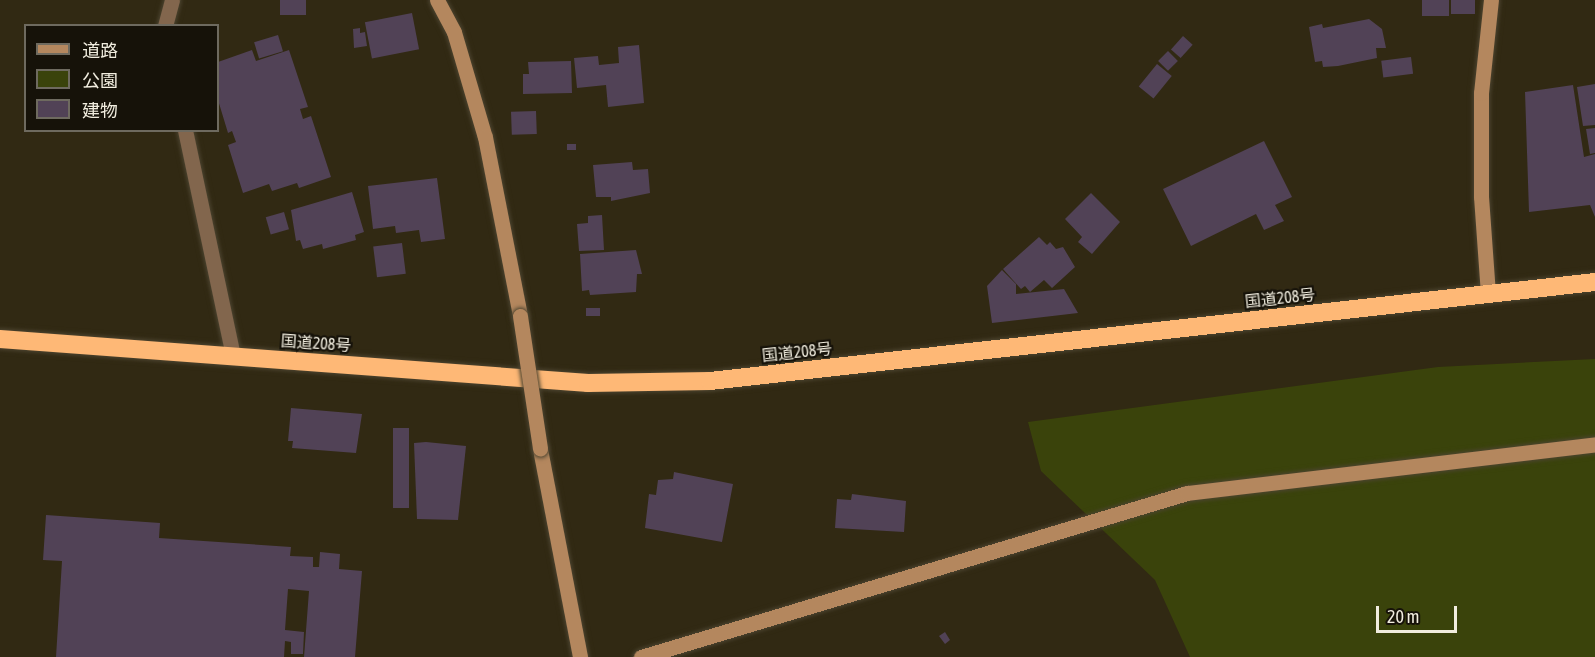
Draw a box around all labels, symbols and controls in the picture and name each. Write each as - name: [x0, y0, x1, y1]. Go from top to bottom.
- legend: [24, 24, 219, 132]
- text: 道路: [82, 40, 118, 61]
- text: 公園: [82, 70, 118, 91]
- text: 建物: [82, 100, 118, 121]
- street label: 国道208号: [1244, 285, 1316, 311]
- street label: 国道208号: [280, 331, 352, 355]
- street label: 国道208号: [761, 339, 833, 365]
- scale bar: [1379, 594, 1460, 632]
- text: 20 m: [1387, 606, 1419, 627]

